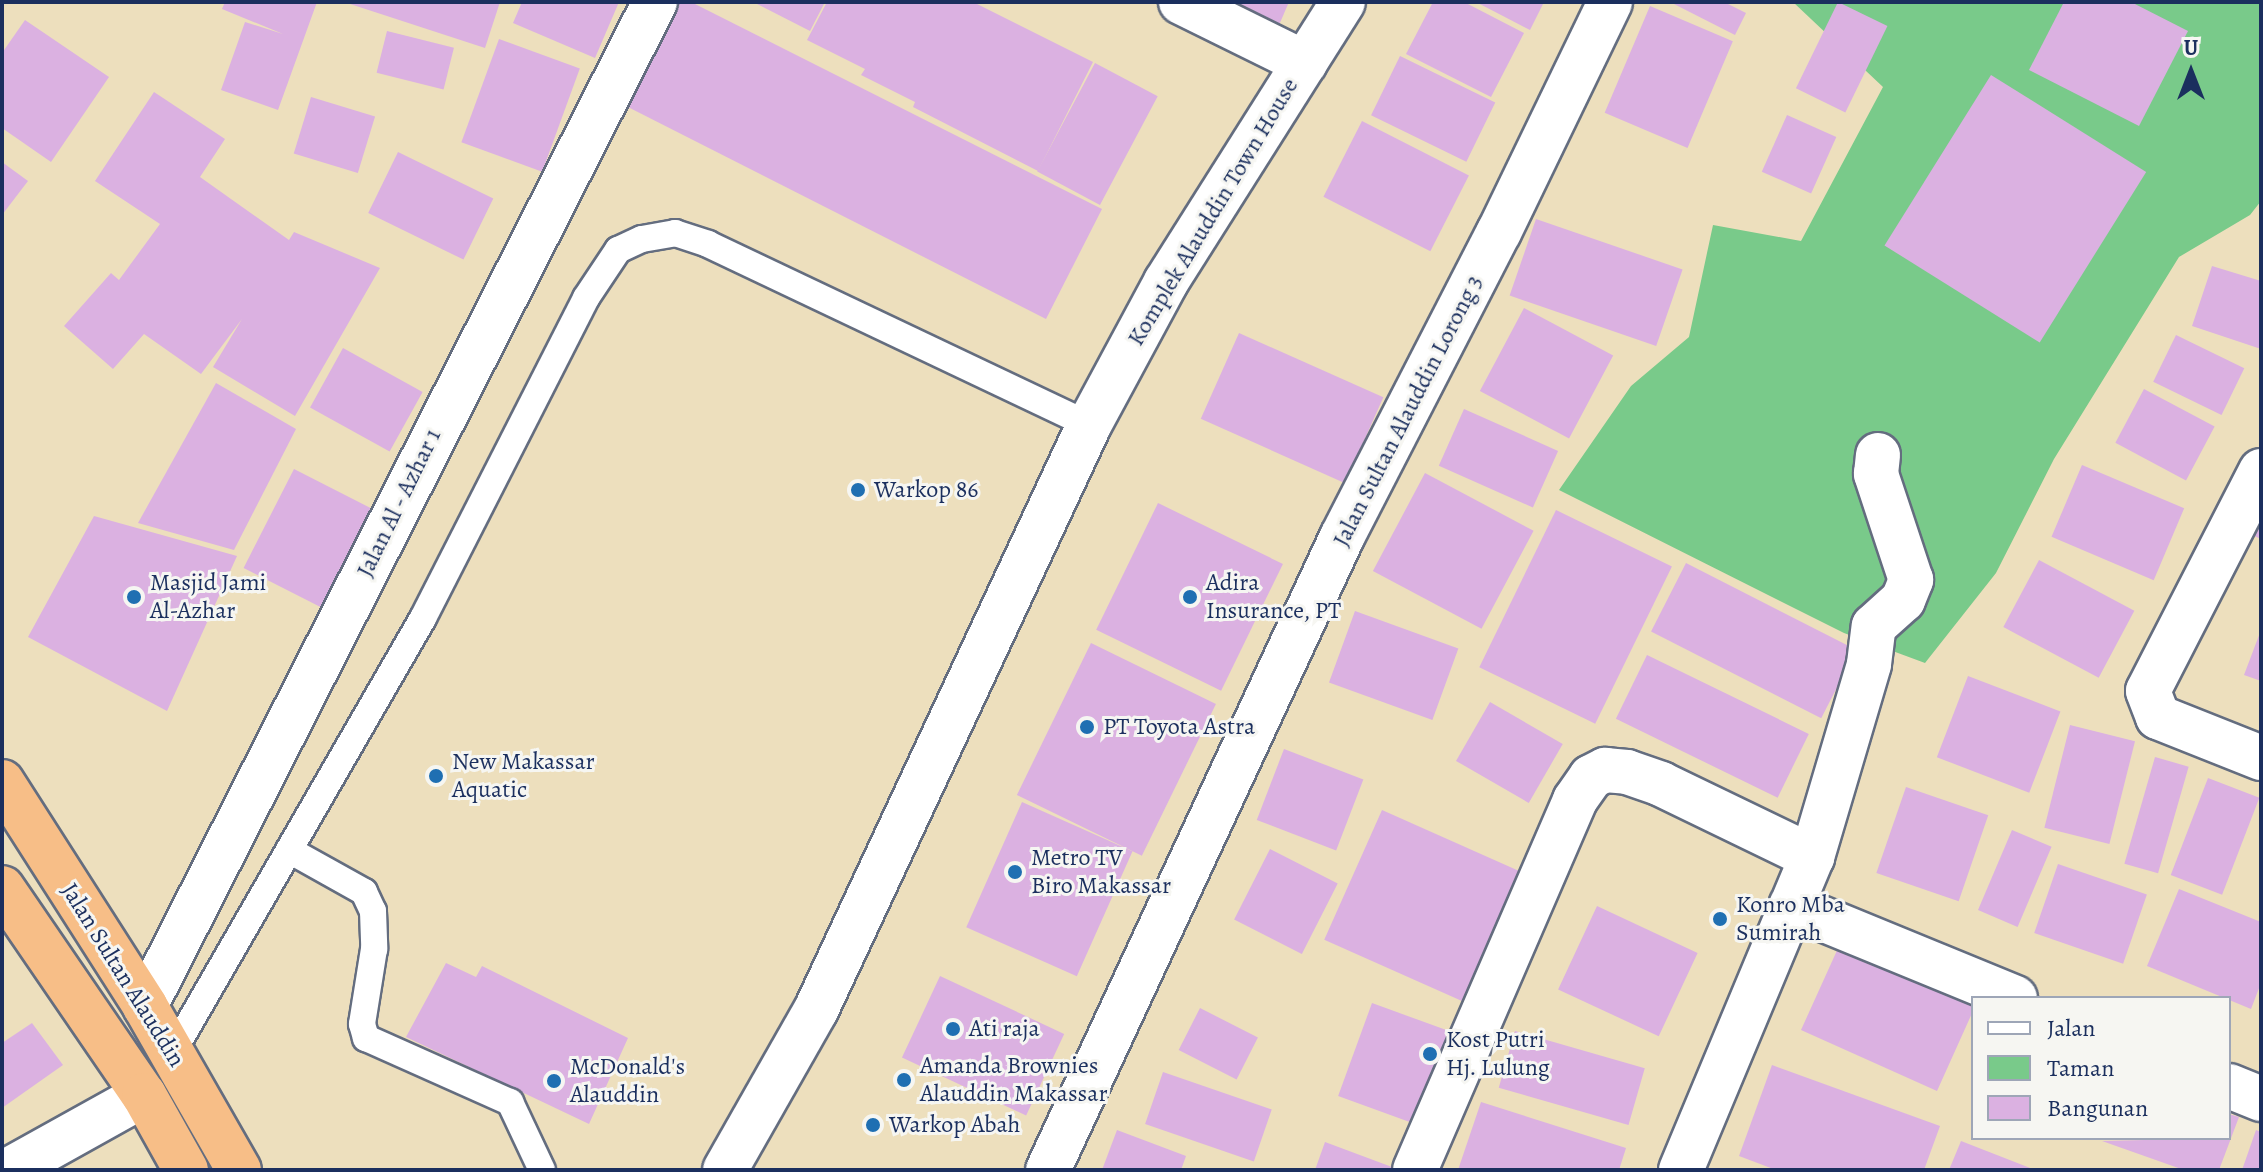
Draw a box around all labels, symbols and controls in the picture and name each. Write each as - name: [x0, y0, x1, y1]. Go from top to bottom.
- north arrow: [2151, 32, 2231, 112]
- text: U: [2184, 33, 2198, 63]
- street label: Komplek Alauddin Town House: [1122, 73, 1304, 351]
- street label: Jalan Sultan Alauddin Lorong 3: [1327, 270, 1489, 552]
- street label: Jalan Al - Azhar 1: [350, 424, 448, 582]
- place label: Warkop 86: [874, 476, 978, 504]
- marker: Warkop 86: [849, 481, 867, 499]
- place label: Masjid Jami Al-Azhar: [150, 569, 266, 625]
- place label: Adira Insurance, PT: [1206, 569, 1341, 625]
- marker: Masjid Jami Al-Azhar: [125, 588, 143, 606]
- marker: Adira Insurance, PT: [1181, 588, 1199, 606]
- place label: PT Toyota Astra: [1103, 713, 1255, 741]
- marker: PT Toyota Astra: [1078, 718, 1096, 736]
- place label: New Makassar Aquatic: [452, 748, 595, 804]
- marker: New Makassar Aquatic: [427, 767, 445, 785]
- place label: Metro TV Biro Makassar: [1031, 844, 1171, 900]
- marker: Metro TV Biro Makassar: [1006, 863, 1024, 881]
- street label: Jalan Sultan Alauddin: [55, 878, 191, 1072]
- place label: Konro Mba Sumirah: [1736, 891, 1845, 947]
- marker: Konro Mba Sumirah: [1711, 910, 1729, 928]
- legend: [1971, 996, 2231, 1140]
- text: Jalan: [2047, 1012, 2096, 1044]
- place label: Ati raja: [969, 1015, 1040, 1043]
- marker: Ati raja: [944, 1020, 962, 1038]
- place label: Kost Putri Hj. Lulung: [1446, 1026, 1550, 1082]
- marker: Kost Putri Hj. Lulung: [1421, 1045, 1439, 1063]
- place label: Amanda Brownies Alauddin Makassar: [920, 1052, 1108, 1108]
- text: Taman: [2047, 1052, 2114, 1084]
- place label: McDonald's Alauddin: [570, 1053, 685, 1109]
- marker: Amanda Brownies Alauddin Makassar: [895, 1071, 913, 1089]
- marker: McDonald's Alauddin: [545, 1072, 563, 1090]
- text: Bangunan: [2047, 1092, 2148, 1124]
- place label: Warkop Abah: [889, 1111, 1020, 1139]
- marker: Warkop Abah: [864, 1116, 882, 1134]

